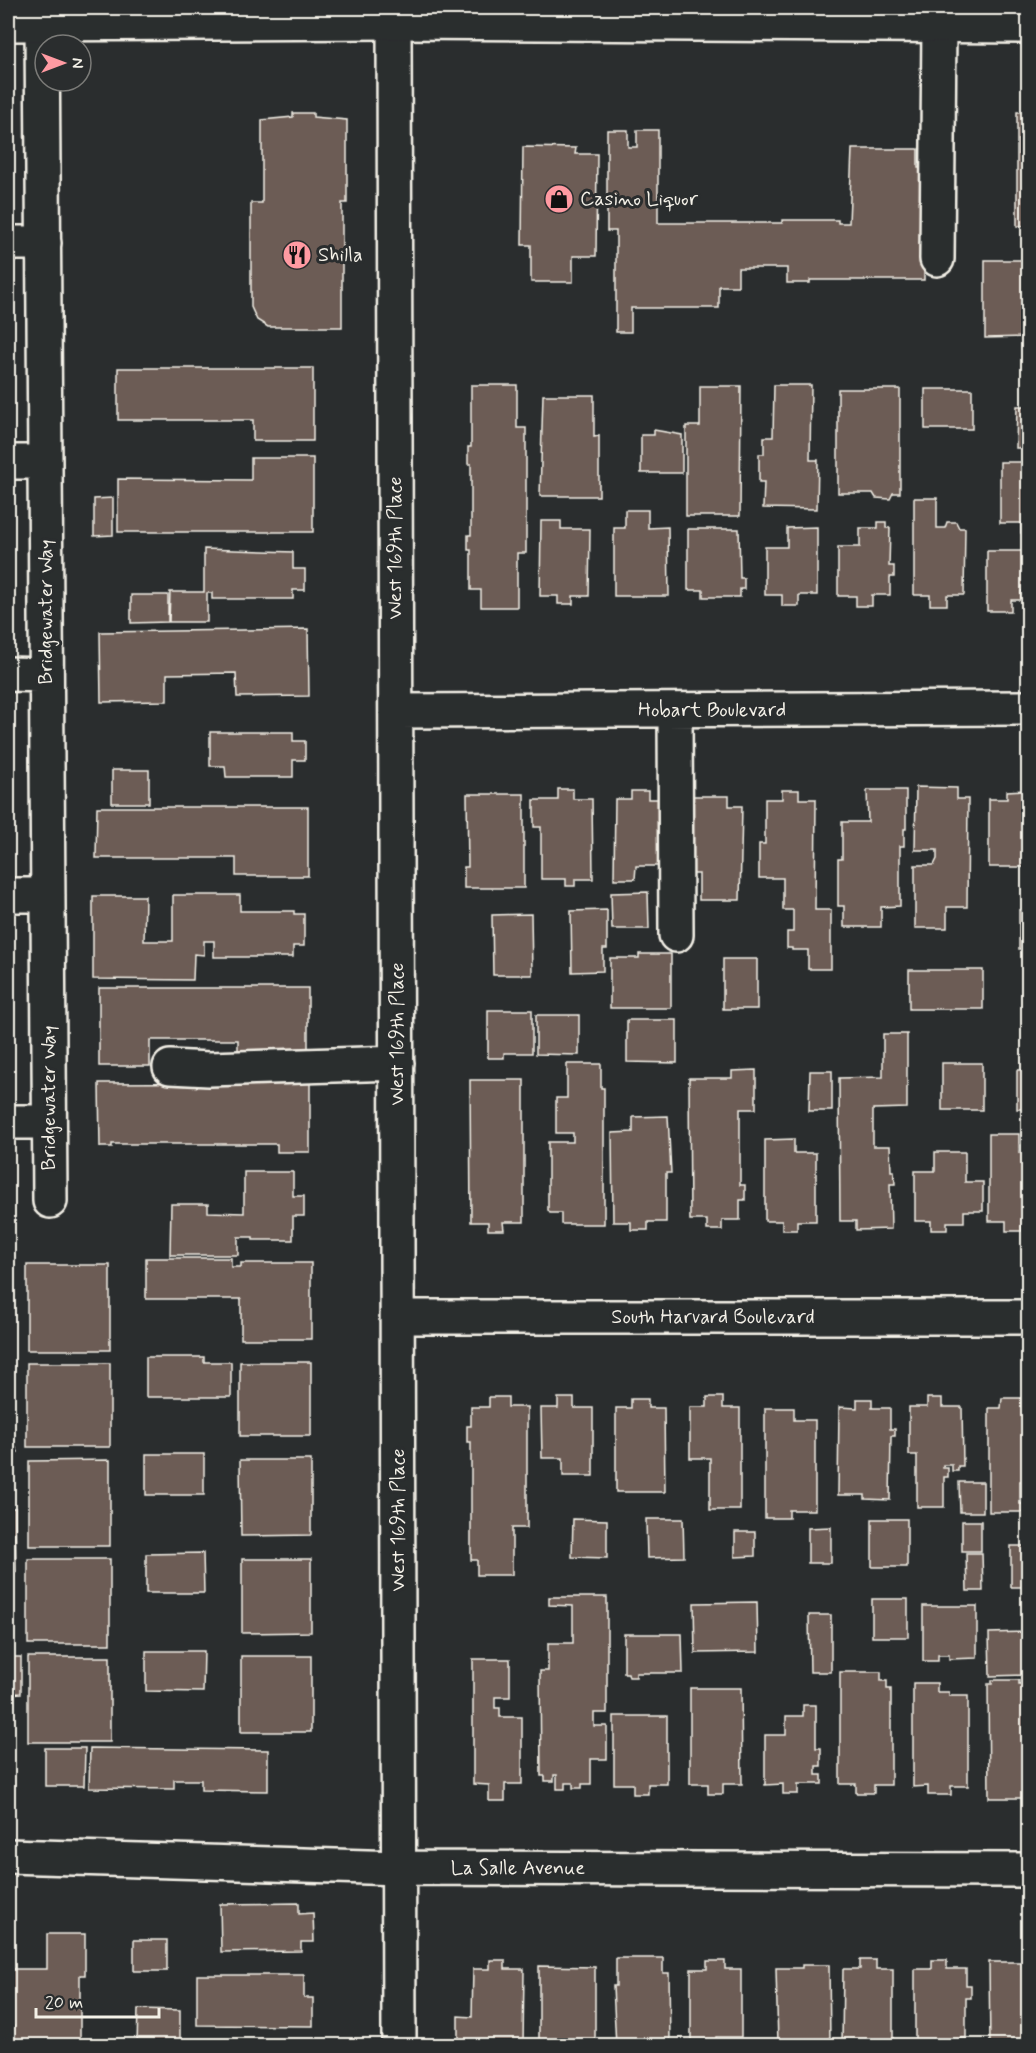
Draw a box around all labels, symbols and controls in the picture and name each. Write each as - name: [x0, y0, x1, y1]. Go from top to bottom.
- north arrow: [33, 33, 93, 93]
- text: N: [66, 58, 87, 68]
- shop icon: Casino Liquor: [543, 183, 575, 215]
- place label: Casino Liquor: [580, 186, 699, 213]
- restaurant icon: Shilla: [281, 239, 313, 271]
- place label: Shilla: [318, 242, 363, 269]
- street label: West 169th Place: [382, 476, 409, 620]
- street label: Bridgewater Way: [33, 540, 60, 684]
- street label: Hobart Boulevard: [638, 697, 786, 724]
- street label: West 169th Place: [384, 962, 411, 1106]
- street label: Bridgewater Way: [36, 1026, 63, 1170]
- street label: South Harvard Boulevard: [611, 1304, 815, 1331]
- street label: West 169th Place: [385, 1448, 412, 1592]
- street label: La Salle Avenue: [451, 1855, 585, 1882]
- scale bar: [36, 1981, 159, 2019]
- text: 20 m: [45, 1991, 83, 2015]

